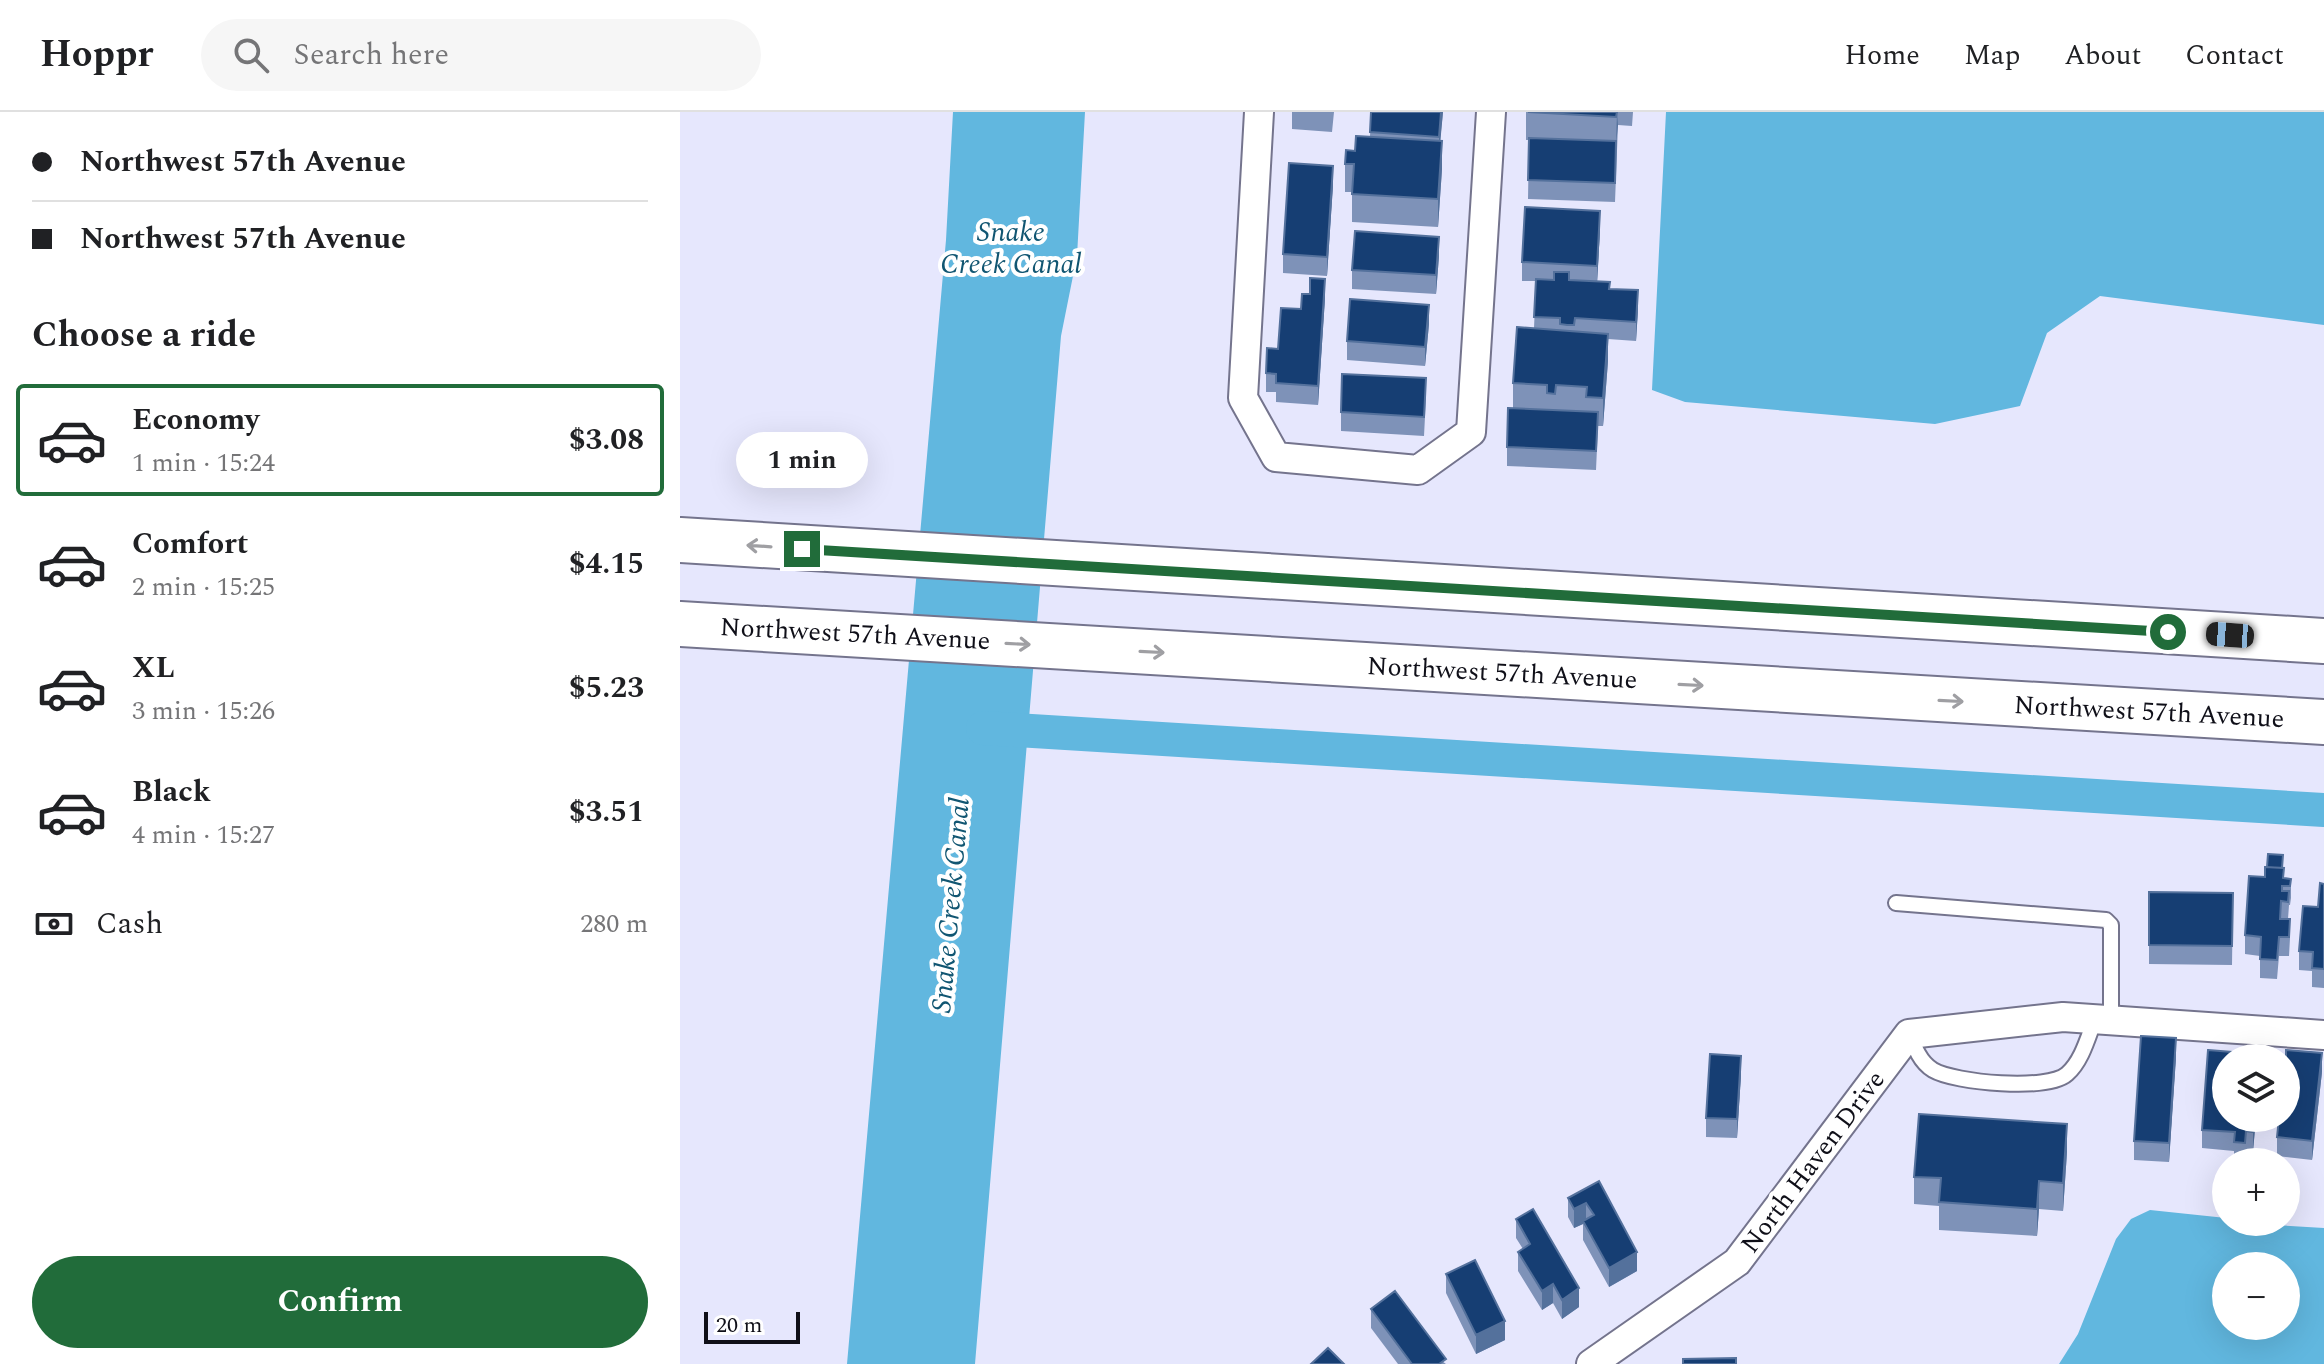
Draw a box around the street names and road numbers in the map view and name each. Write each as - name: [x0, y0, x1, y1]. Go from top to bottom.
- street label: Northwest 57th Avenue: [719, 607, 991, 661]
- street label: Northwest 57th Avenue: [1366, 646, 1638, 700]
- street label: Northwest 57th Avenue: [2013, 685, 2285, 739]
- street label: North Haven Drive: [1731, 1062, 1895, 1262]

